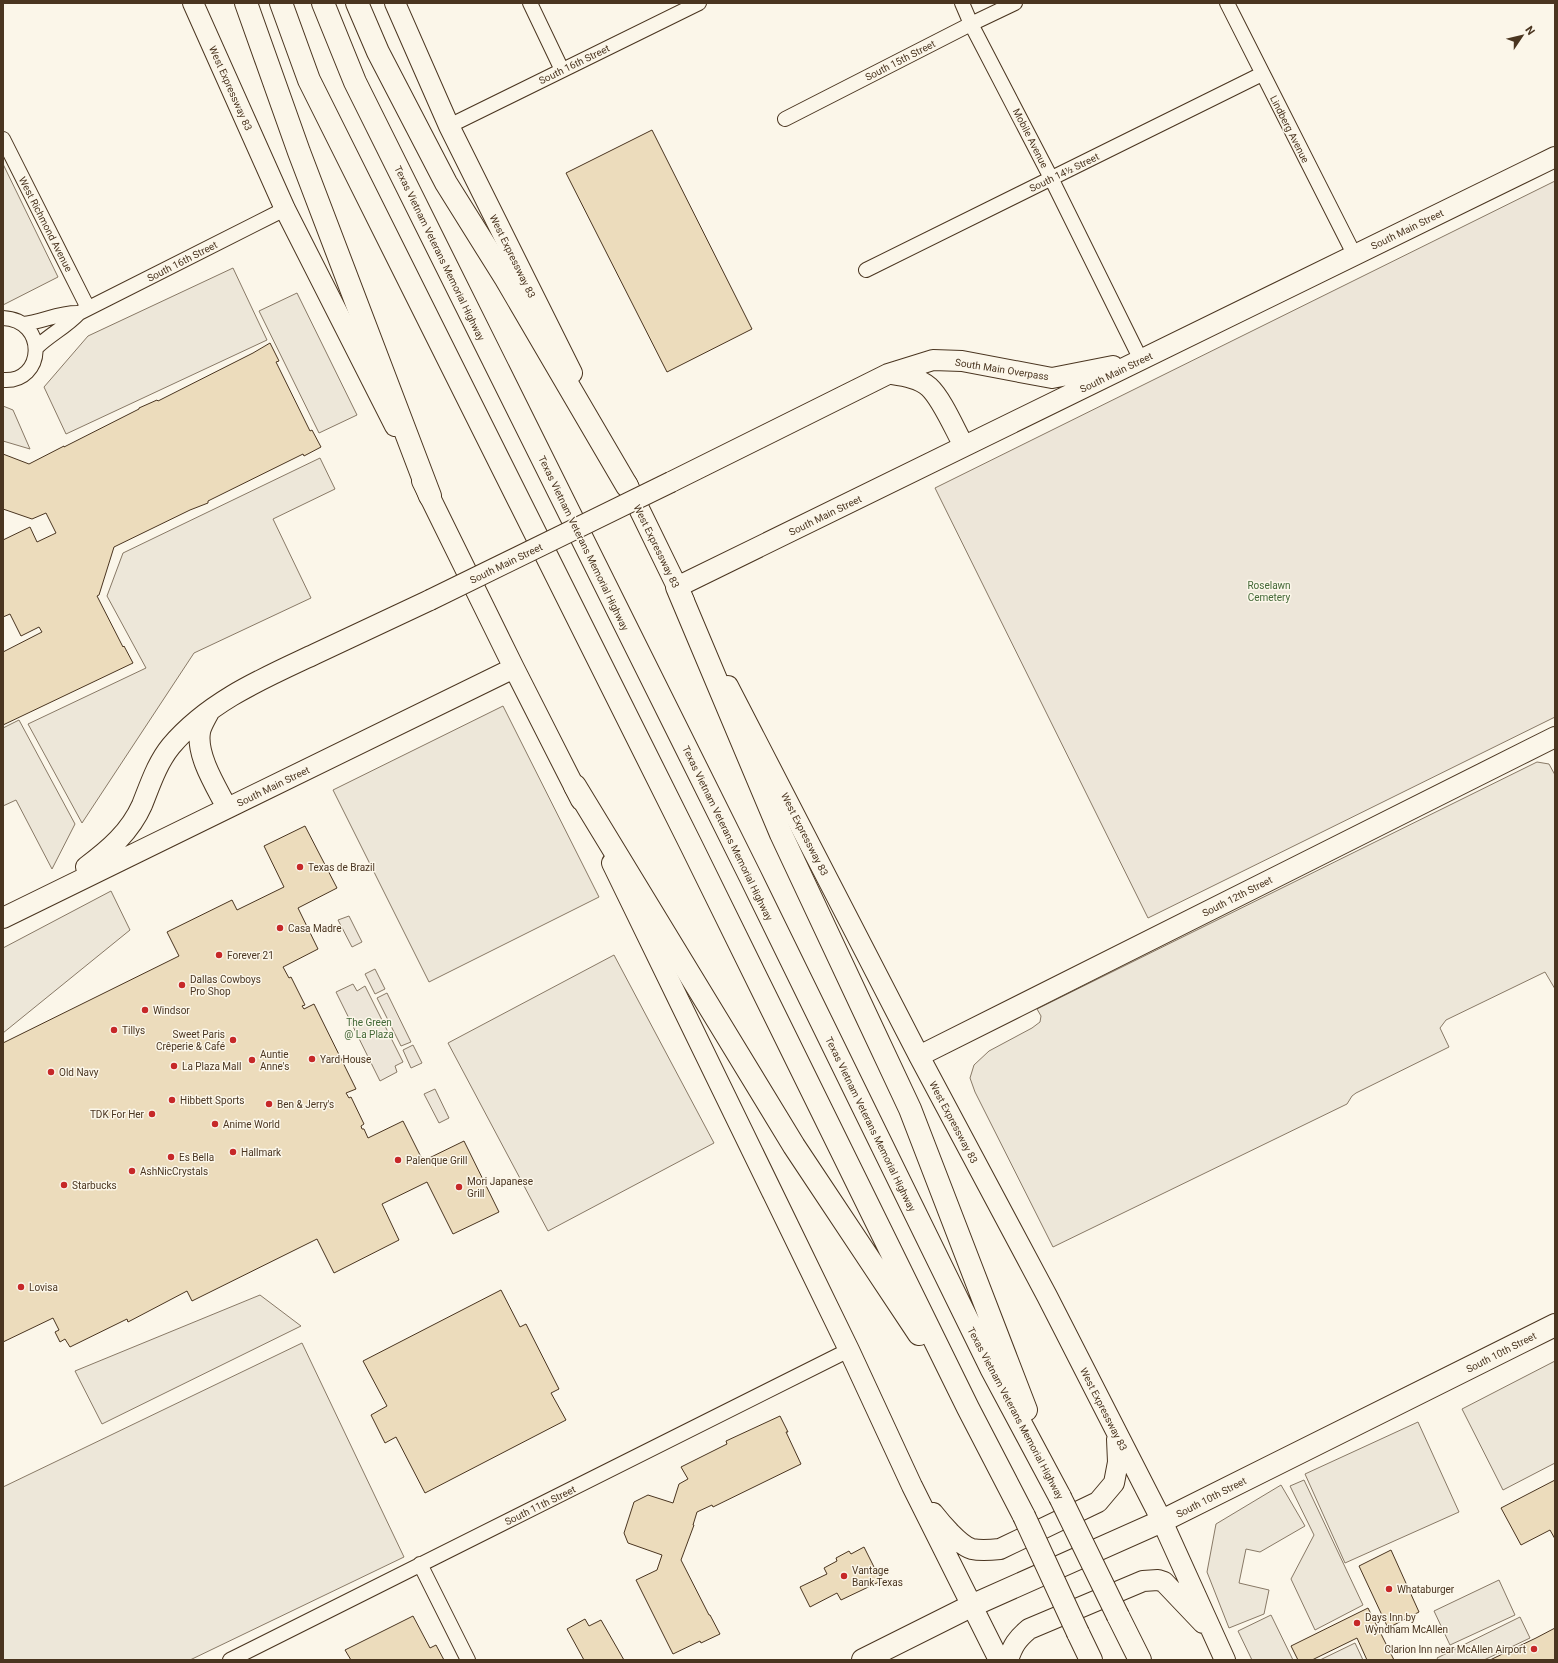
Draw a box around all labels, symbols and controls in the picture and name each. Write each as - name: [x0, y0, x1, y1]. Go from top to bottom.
- north arrow: [1502, 16, 1542, 56]
- text: N: [1522, 24, 1537, 38]
- street label: South 15th Street: [863, 38, 937, 83]
- street label: South 16th Street: [537, 43, 611, 86]
- street label: West Expressway 83: [207, 44, 254, 132]
- street label: Lindberg Avenue: [1268, 94, 1311, 165]
- street label: Mobile Avenue: [1011, 107, 1050, 170]
- street label: South 14½ Street: [1028, 151, 1101, 194]
- street label: Texas Vietnam Veterans Memorial Highway: [392, 164, 487, 343]
- street label: West Richmond Avenue: [17, 175, 74, 274]
- street label: South Main Street: [1369, 207, 1445, 252]
- street label: West Expressway 83: [488, 213, 538, 300]
- street label: South 16th Street: [145, 239, 219, 284]
- street label: South Main Street: [1078, 350, 1154, 395]
- street label: South Main Overpass: [954, 357, 1050, 382]
- street label: Texas Vietnam Veterans Memorial Highway: [536, 454, 631, 633]
- street label: South Main Street: [787, 493, 863, 538]
- street label: West Expressway 83: [632, 503, 682, 590]
- street label: South Main Street: [468, 541, 544, 586]
- park label: Roselawn Cemetery: [1247, 580, 1291, 603]
- street label: Texas Vietnam Veterans Memorial Highway: [680, 744, 775, 923]
- street label: South Main Street: [235, 764, 311, 809]
- street label: West Expressway 83: [779, 791, 830, 877]
- marker: Texas de Brazil: [295, 862, 305, 872]
- place label: Texas de Brazil: [308, 862, 375, 873]
- street label: South 12th Street: [1200, 874, 1274, 919]
- marker: Casa Madre: [275, 923, 285, 933]
- place label: Casa Madre: [288, 923, 341, 934]
- marker: Forever 21: [214, 950, 224, 960]
- place label: Forever 21: [227, 950, 274, 961]
- place label: Dallas Cowboys Pro Shop: [190, 974, 261, 997]
- marker: Dallas Cowboys Pro Shop: [177, 980, 187, 990]
- marker: Windsor: [140, 1005, 150, 1015]
- place label: Windsor: [153, 1005, 190, 1016]
- park label: The Green @ La Plaza: [344, 1017, 394, 1040]
- marker: Tillys: [109, 1025, 119, 1035]
- place label: Tillys: [122, 1025, 145, 1036]
- place label: Sweet Paris Crêperie & Café: [156, 1029, 225, 1052]
- marker: Sweet Paris Crêperie & Café: [228, 1035, 238, 1045]
- street label: Texas Vietnam Veterans Memorial Highway: [823, 1035, 918, 1214]
- place label: Auntie Anne's: [260, 1049, 289, 1072]
- marker: Yard House: [307, 1054, 317, 1064]
- place label: Yard House: [320, 1054, 371, 1065]
- marker: Auntie Anne's: [247, 1055, 257, 1065]
- marker: La Plaza Mall: [169, 1061, 179, 1071]
- place label: La Plaza Mall: [182, 1061, 241, 1072]
- marker: Old Navy: [46, 1067, 56, 1077]
- place label: Old Navy: [59, 1067, 99, 1078]
- street label: West Expressway 83: [927, 1079, 980, 1165]
- marker: Hibbett Sports: [167, 1095, 177, 1105]
- place label: Hibbett Sports: [180, 1095, 244, 1106]
- marker: Ben & Jerry's: [264, 1099, 274, 1109]
- place label: Ben & Jerry's: [277, 1099, 334, 1110]
- place label: TDK For Her: [90, 1109, 145, 1120]
- marker: TDK For Her: [147, 1109, 157, 1119]
- marker: Anime World: [210, 1119, 220, 1129]
- place label: Anime World: [223, 1119, 280, 1130]
- marker: Hallmark: [228, 1147, 238, 1157]
- place label: Hallmark: [241, 1147, 282, 1158]
- marker: Es Bella: [166, 1152, 176, 1162]
- place label: Es Bella: [179, 1152, 214, 1163]
- marker: Palenque Grill: [393, 1155, 403, 1165]
- place label: Palenque Grill: [406, 1155, 467, 1166]
- marker: AshNicCrystals: [127, 1166, 137, 1176]
- place label: AshNicCrystals: [140, 1166, 208, 1177]
- place label: Mori Japanese Grill: [467, 1176, 533, 1199]
- marker: Starbucks: [59, 1180, 69, 1190]
- place label: Starbucks: [72, 1180, 117, 1191]
- marker: Mori Japanese Grill: [454, 1182, 464, 1192]
- marker: Lovisa: [16, 1282, 26, 1292]
- place label: Lovisa: [29, 1282, 58, 1293]
- street label: Texas Vietnam Veterans Memorial Highway: [965, 1325, 1066, 1501]
- street label: South 10th Street: [1464, 1330, 1538, 1375]
- street label: West Expressway 83: [1078, 1366, 1129, 1452]
- street label: South 10th Street: [1174, 1475, 1248, 1520]
- street label: South 11th Street: [503, 1484, 577, 1527]
- place label: Vantage Bank Texas: [852, 1565, 903, 1588]
- marker: Vantage Bank Texas: [839, 1571, 849, 1581]
- marker: Whataburger: [1384, 1584, 1394, 1594]
- place label: Whataburger: [1397, 1584, 1455, 1595]
- place label: Days Inn by Wyndham McAllen: [1365, 1612, 1448, 1635]
- marker: Days Inn by Wyndham McAllen: [1352, 1618, 1362, 1628]
- place label: Clarion Inn near McAllen Airport: [1384, 1644, 1526, 1655]
- marker: Clarion Inn near McAllen Airport: [1529, 1644, 1539, 1654]

